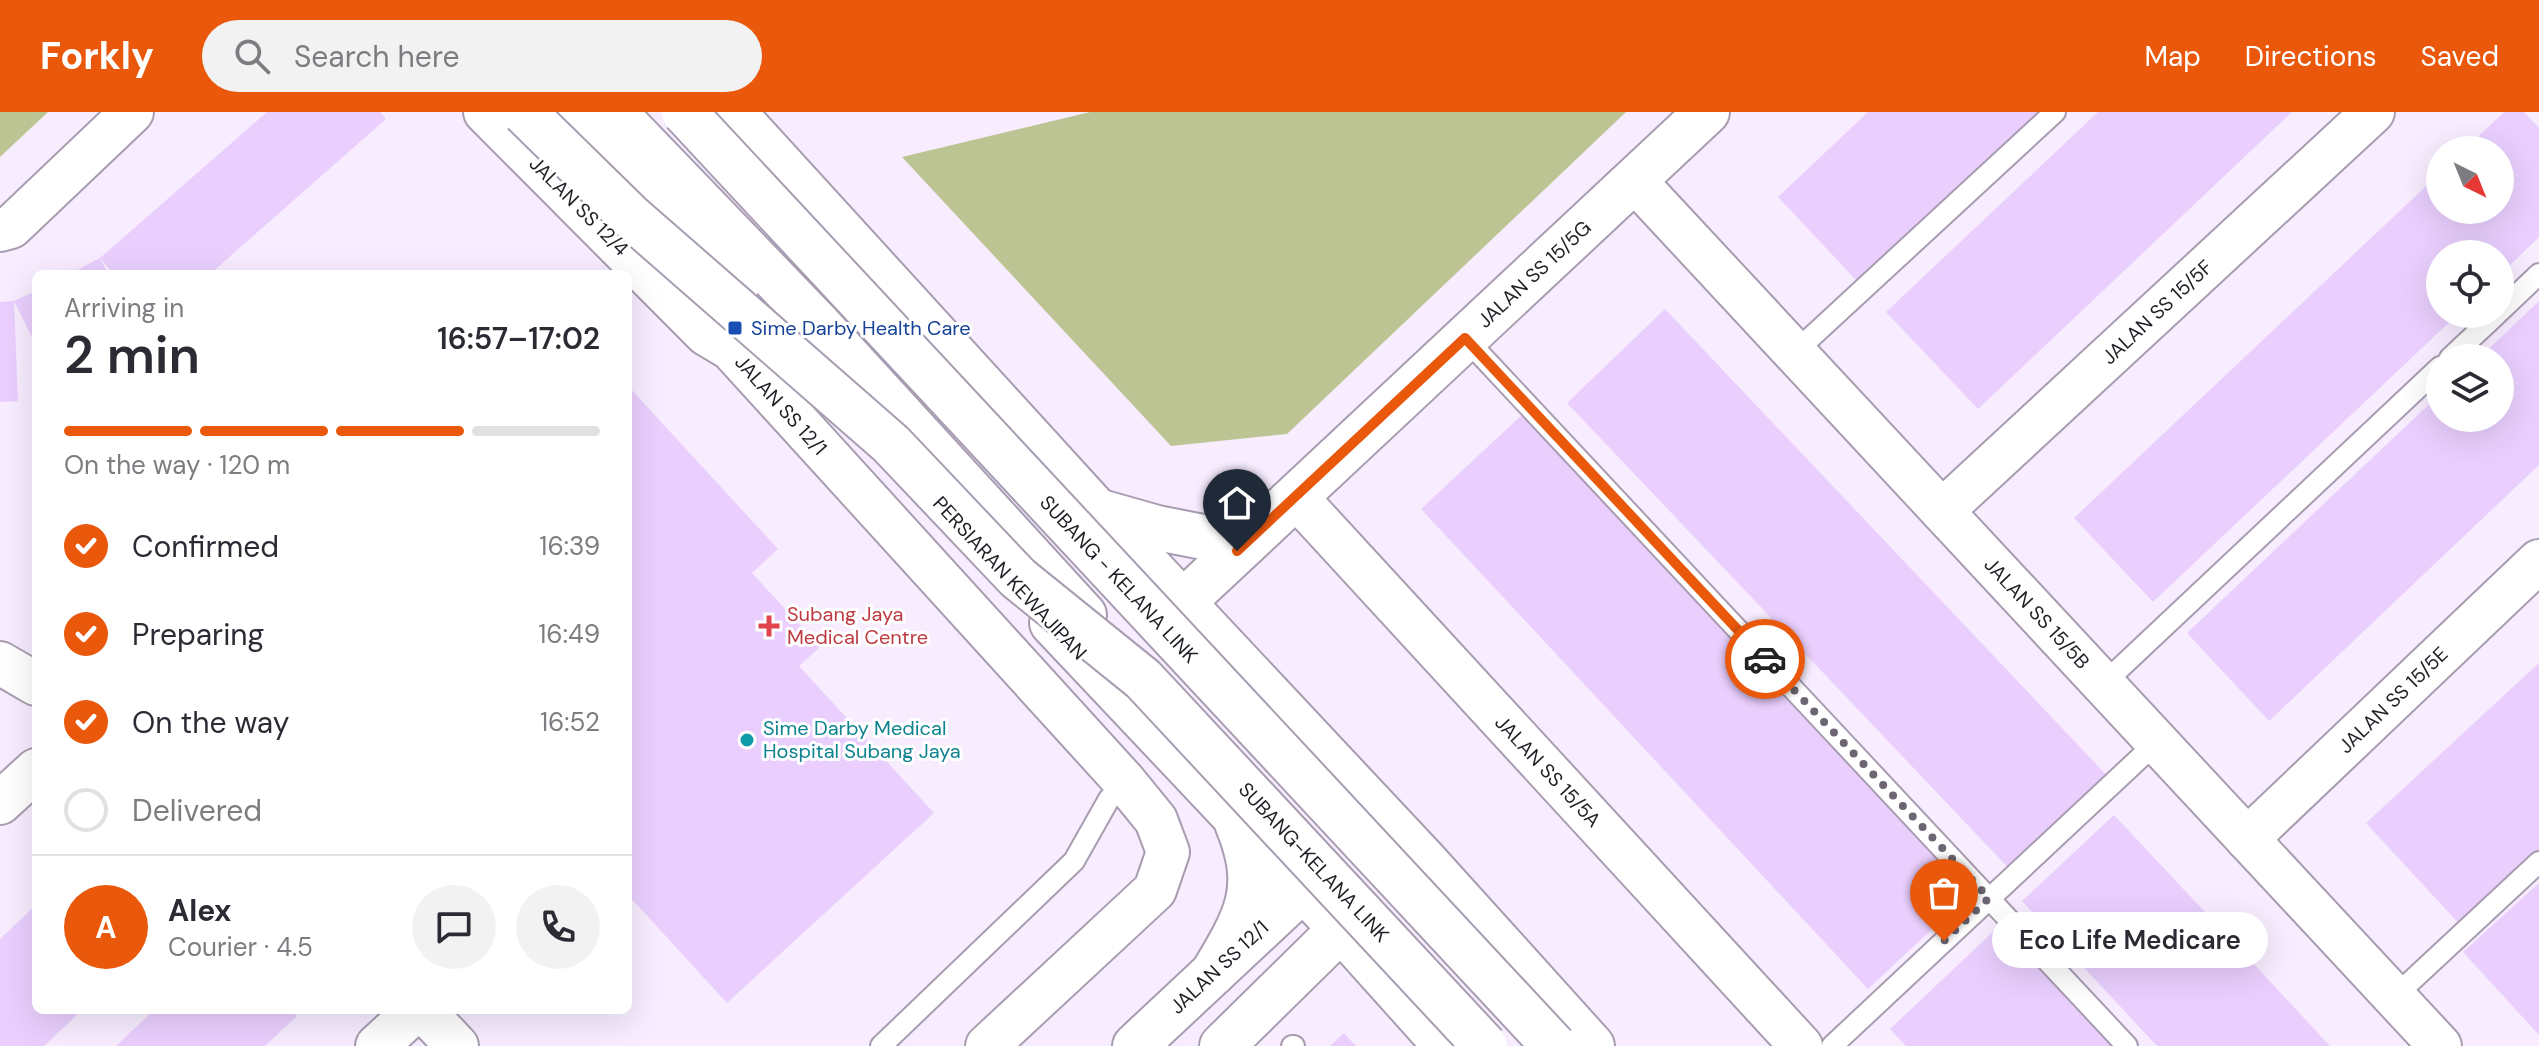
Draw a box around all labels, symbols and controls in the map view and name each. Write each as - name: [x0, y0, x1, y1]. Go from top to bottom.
- search box: [202, 20, 762, 92]
- text: Forkly: [40, 31, 154, 81]
- icon: search: [230, 34, 274, 78]
- text: Search here: [294, 37, 459, 76]
- text: Map: [2144, 38, 2201, 75]
- text: Directions: [2245, 38, 2377, 75]
- text: Saved: [2421, 38, 2499, 75]
- north arrow: [2426, 136, 2514, 224]
- map controls: [2426, 136, 2514, 432]
- street label: JALAN SS 12/4: [524, 151, 634, 261]
- street label: JALAN SS 15/5G: [1472, 214, 1596, 334]
- button: locate: [2426, 240, 2514, 328]
- street label: JALAN SS 15/5F: [2096, 254, 2218, 370]
- text: Arriving in: [64, 291, 184, 325]
- place label: Sime Darby Health Care: [751, 315, 971, 341]
- text: 16:57–17:02: [437, 319, 600, 358]
- marker: Sime Darby Health Care: [726, 319, 744, 337]
- text: 2 min: [64, 321, 200, 389]
- button: layers: [2426, 344, 2514, 432]
- street label: JALAN SS 12/1: [729, 349, 833, 461]
- text: On the way · 120 m: [64, 448, 290, 482]
- pin: [1203, 469, 1271, 551]
- icon: home: [1215, 481, 1259, 525]
- street label: SUBANG - KELANA LINK: [1034, 490, 1204, 669]
- street label: PERSIARAN KEWAJIPAN: [927, 491, 1093, 665]
- icon: check: [64, 524, 108, 568]
- text: Confirmed: [132, 527, 279, 566]
- text: 16:39: [539, 529, 600, 563]
- street label: JALAN SS 15/5B: [1979, 552, 2095, 674]
- place label: Subang Jaya Medical Centre: [787, 601, 928, 650]
- icon: check: [64, 612, 108, 656]
- text: Preparing: [132, 615, 264, 654]
- marker: Subang Jaya Medical Centre: [758, 615, 780, 637]
- text: 16:49: [538, 617, 600, 651]
- courier: [1725, 619, 1805, 699]
- icon: car: [1743, 637, 1787, 681]
- street label: JALAN SS 15/5E: [2333, 641, 2453, 759]
- icon: check: [64, 700, 108, 744]
- text: On the way: [132, 703, 289, 742]
- text: 16:52: [540, 705, 600, 739]
- street label: JALAN SS 15/5A: [1489, 710, 1607, 832]
- place label: Sime Darby Medical Hospital Subang Jaya: [763, 715, 961, 764]
- marker: Sime Darby Medical Hospital Subang Jaya: [738, 731, 756, 749]
- street label: SUBANG-KELANA LINK: [1233, 777, 1395, 948]
- text: Delivered: [132, 791, 262, 830]
- pin: [1910, 859, 1978, 941]
- icon: bag: [1922, 871, 1966, 915]
- button: chat: [412, 885, 496, 969]
- button: phone: [516, 885, 600, 969]
- text: Alex: [168, 891, 231, 930]
- text: A: [95, 908, 117, 947]
- callout: Eco Life Medicare: [1992, 913, 2268, 969]
- street label: JALAN SS 12/1: [1164, 915, 1274, 1019]
- text: Eco Life Medicare: [2019, 923, 2241, 957]
- text: Courier · 4.5: [168, 930, 313, 964]

